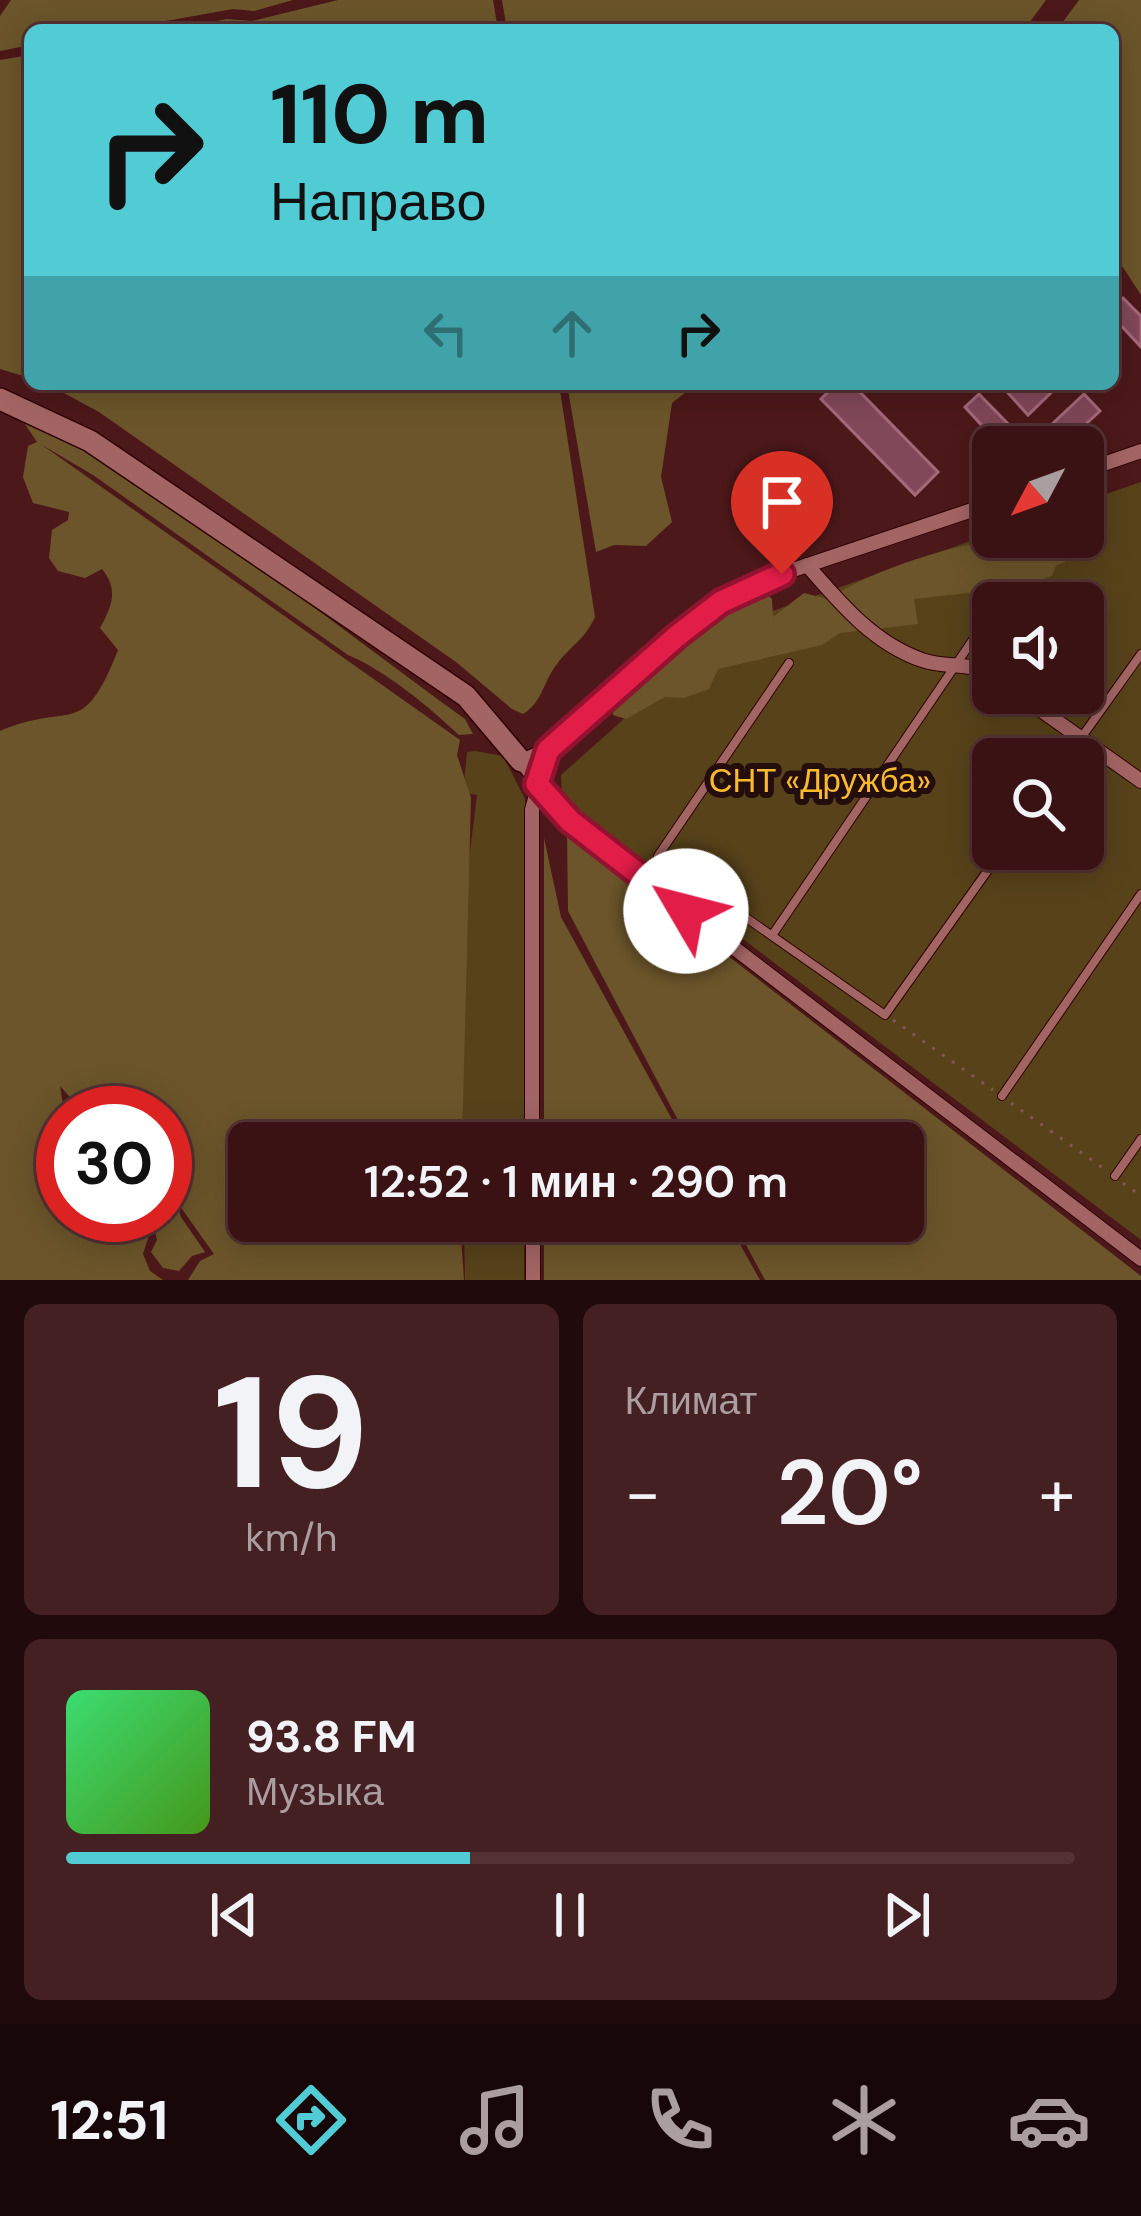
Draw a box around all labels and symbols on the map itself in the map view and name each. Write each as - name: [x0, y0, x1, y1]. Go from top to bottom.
- north arrow: [972, 426, 1104, 558]
- pin: [731, 451, 833, 574]
- park label: СНТ «Дружба»: [709, 759, 931, 802]
- position arrow: [623, 848, 749, 974]
- speed limit sign: 30: [36, 1086, 192, 1242]

